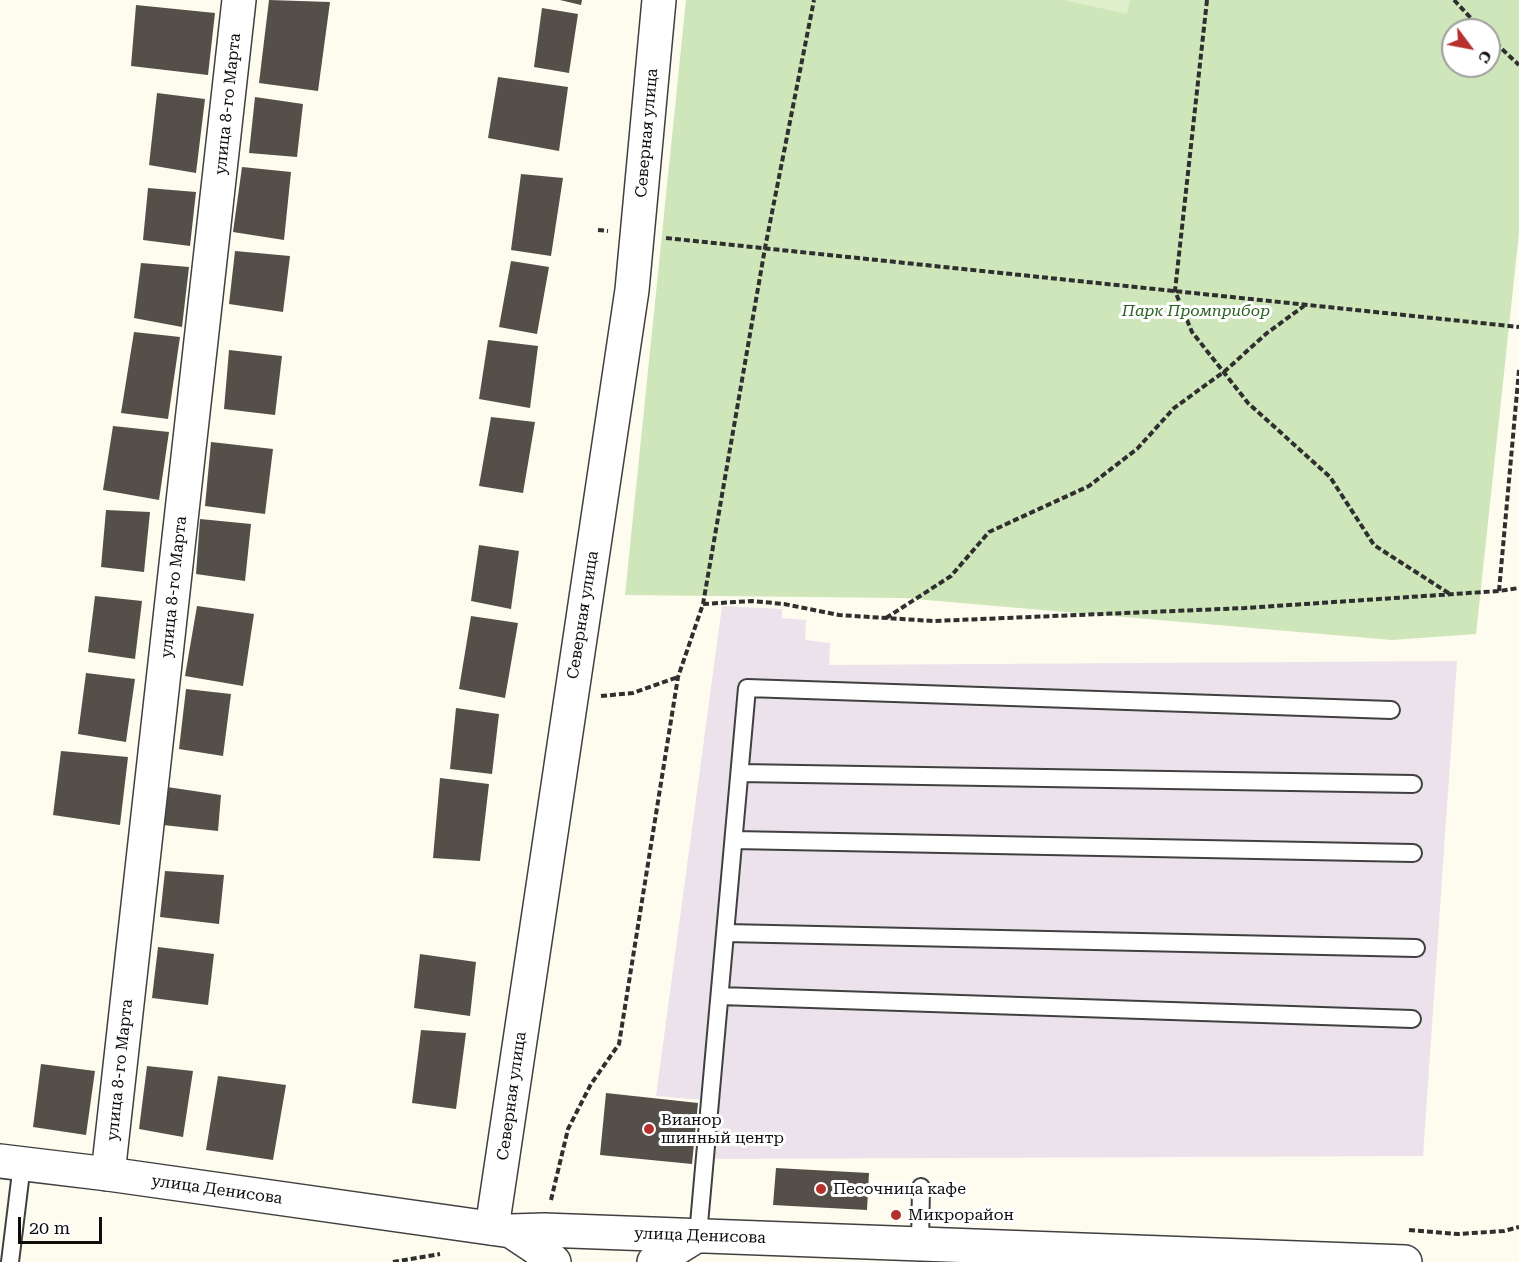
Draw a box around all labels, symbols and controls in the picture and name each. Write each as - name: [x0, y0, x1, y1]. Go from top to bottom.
- north arrow: [1441, 18, 1501, 78]
- street label: улица 8-го Марта: [211, 32, 245, 176]
- text: С: [1474, 47, 1496, 67]
- street label: Северная улица: [632, 68, 662, 198]
- park label: Парк Промприбор: [1122, 301, 1270, 321]
- street label: улица 8-го Марта: [157, 515, 191, 659]
- street label: Северная улица: [563, 549, 603, 681]
- street label: улица 8-го Марта: [103, 998, 137, 1142]
- street label: Северная улица: [493, 1030, 531, 1162]
- place label: Вианор шинный центр: [661, 1110, 784, 1148]
- marker: Вианор шинный центр: [642, 1122, 656, 1136]
- street label: улица Денисова: [150, 1171, 284, 1209]
- place label: Песочница кафе: [833, 1179, 966, 1199]
- marker: Песочница кафе: [814, 1182, 828, 1196]
- scale bar: [21, 1205, 105, 1243]
- place label: Микрорайон: [908, 1205, 1014, 1225]
- marker: Микрорайон: [889, 1208, 903, 1222]
- text: 20 m: [29, 1217, 70, 1238]
- street label: улица Денисова: [634, 1224, 766, 1248]

